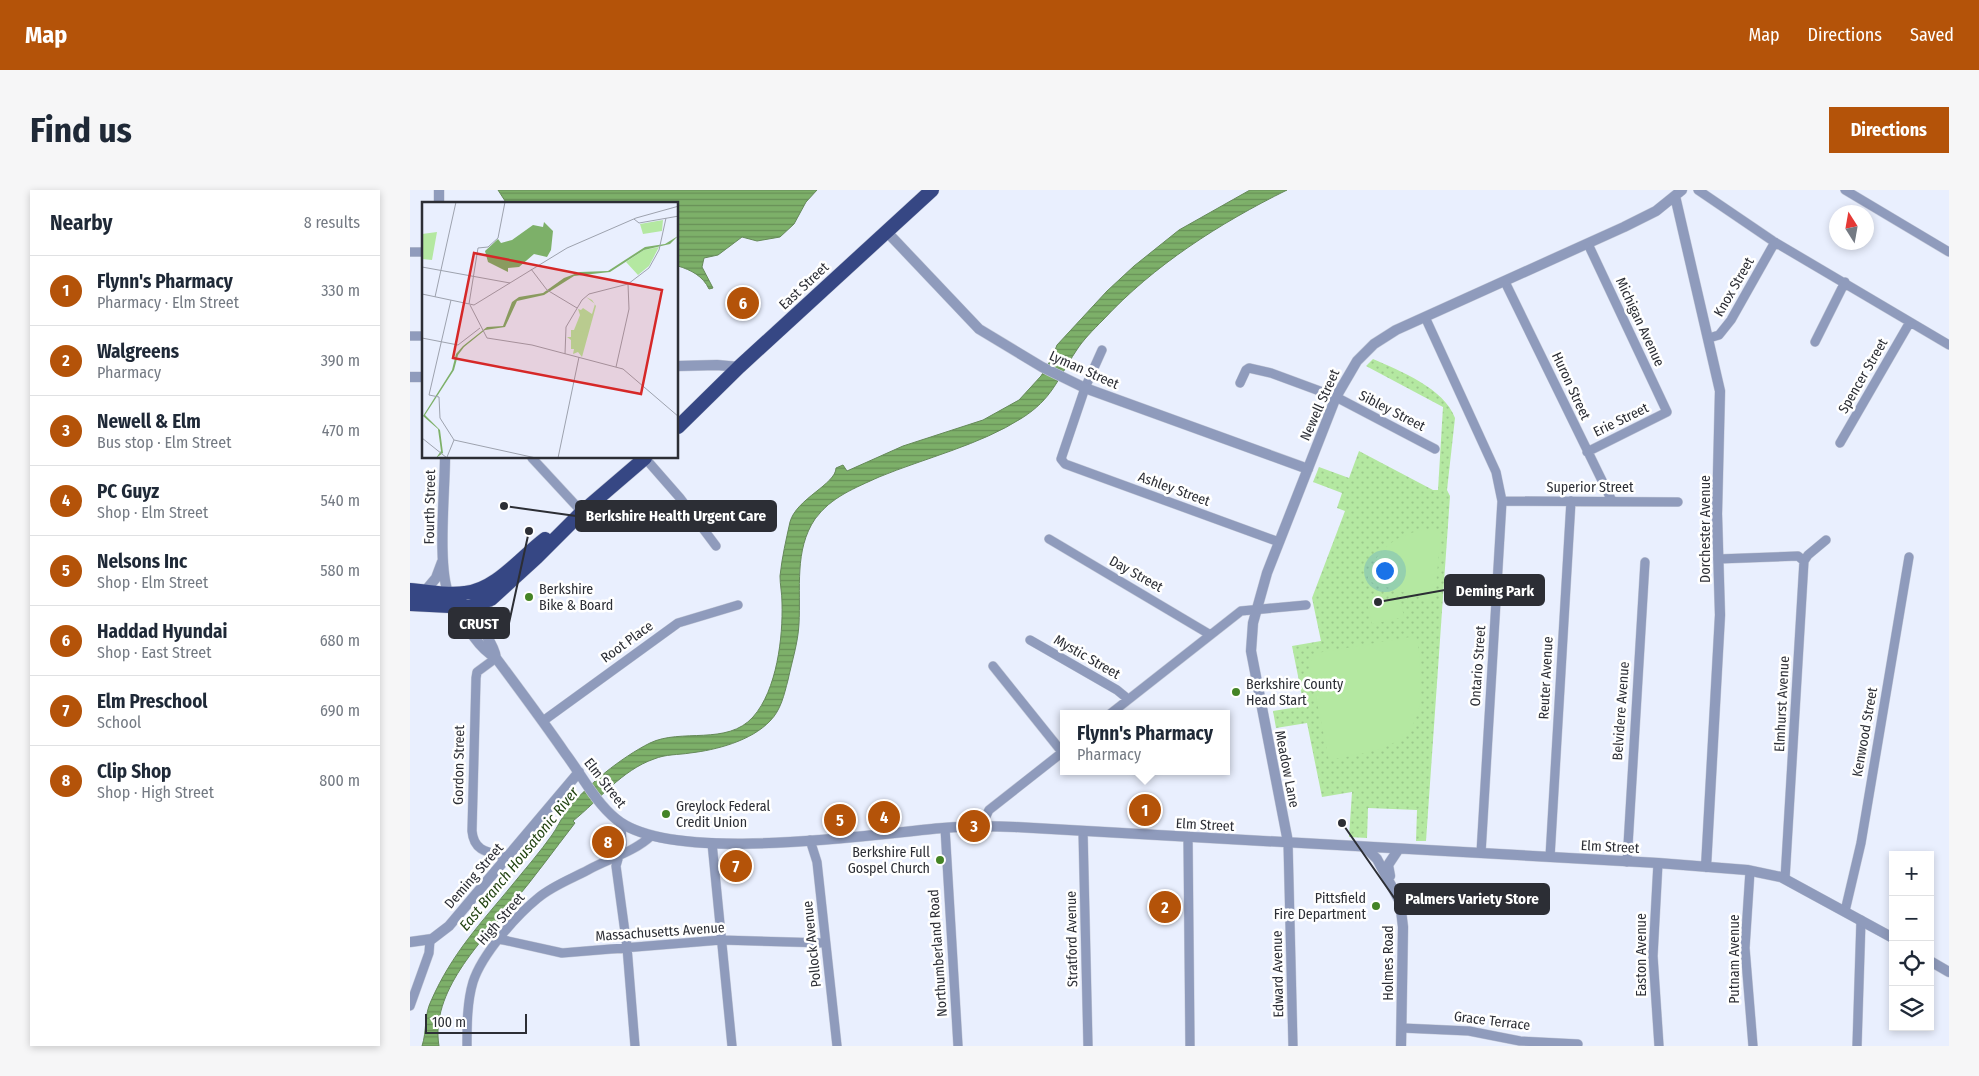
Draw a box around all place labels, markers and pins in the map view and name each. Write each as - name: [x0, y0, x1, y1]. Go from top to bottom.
- pin: 6: [727, 284, 759, 322]
- callout: Berkshire Health Urgent Care: [576, 501, 776, 531]
- callout: Deming Park: [1445, 575, 1544, 605]
- place label: Berkshire Bike & Board: [539, 581, 613, 614]
- marker: Berkshire Bike & Board: [523, 591, 535, 603]
- callout: CRUST: [449, 608, 509, 638]
- place label: Berkshire County Head Start: [1246, 676, 1344, 709]
- marker: Berkshire County Head Start: [1230, 686, 1242, 698]
- pin: 1: [1129, 791, 1161, 829]
- place label: Greylock Federal Credit Union: [676, 798, 771, 831]
- pin: 4: [868, 798, 900, 836]
- pin: 5: [824, 801, 856, 839]
- pin: 3: [958, 807, 990, 845]
- marker: Greylock Federal Credit Union: [660, 808, 672, 820]
- pin: 8: [592, 823, 624, 861]
- place label: Berkshire Full Gospel Church: [848, 844, 930, 877]
- pin: 7: [720, 847, 752, 885]
- marker: Berkshire Full Gospel Church: [934, 854, 946, 866]
- callout: Palmers Variety Store: [1395, 884, 1549, 914]
- pin: 2: [1149, 888, 1181, 926]
- place label: Pittsfield Fire Department: [1274, 890, 1366, 923]
- marker: Pittsfield Fire Department: [1370, 900, 1382, 912]

